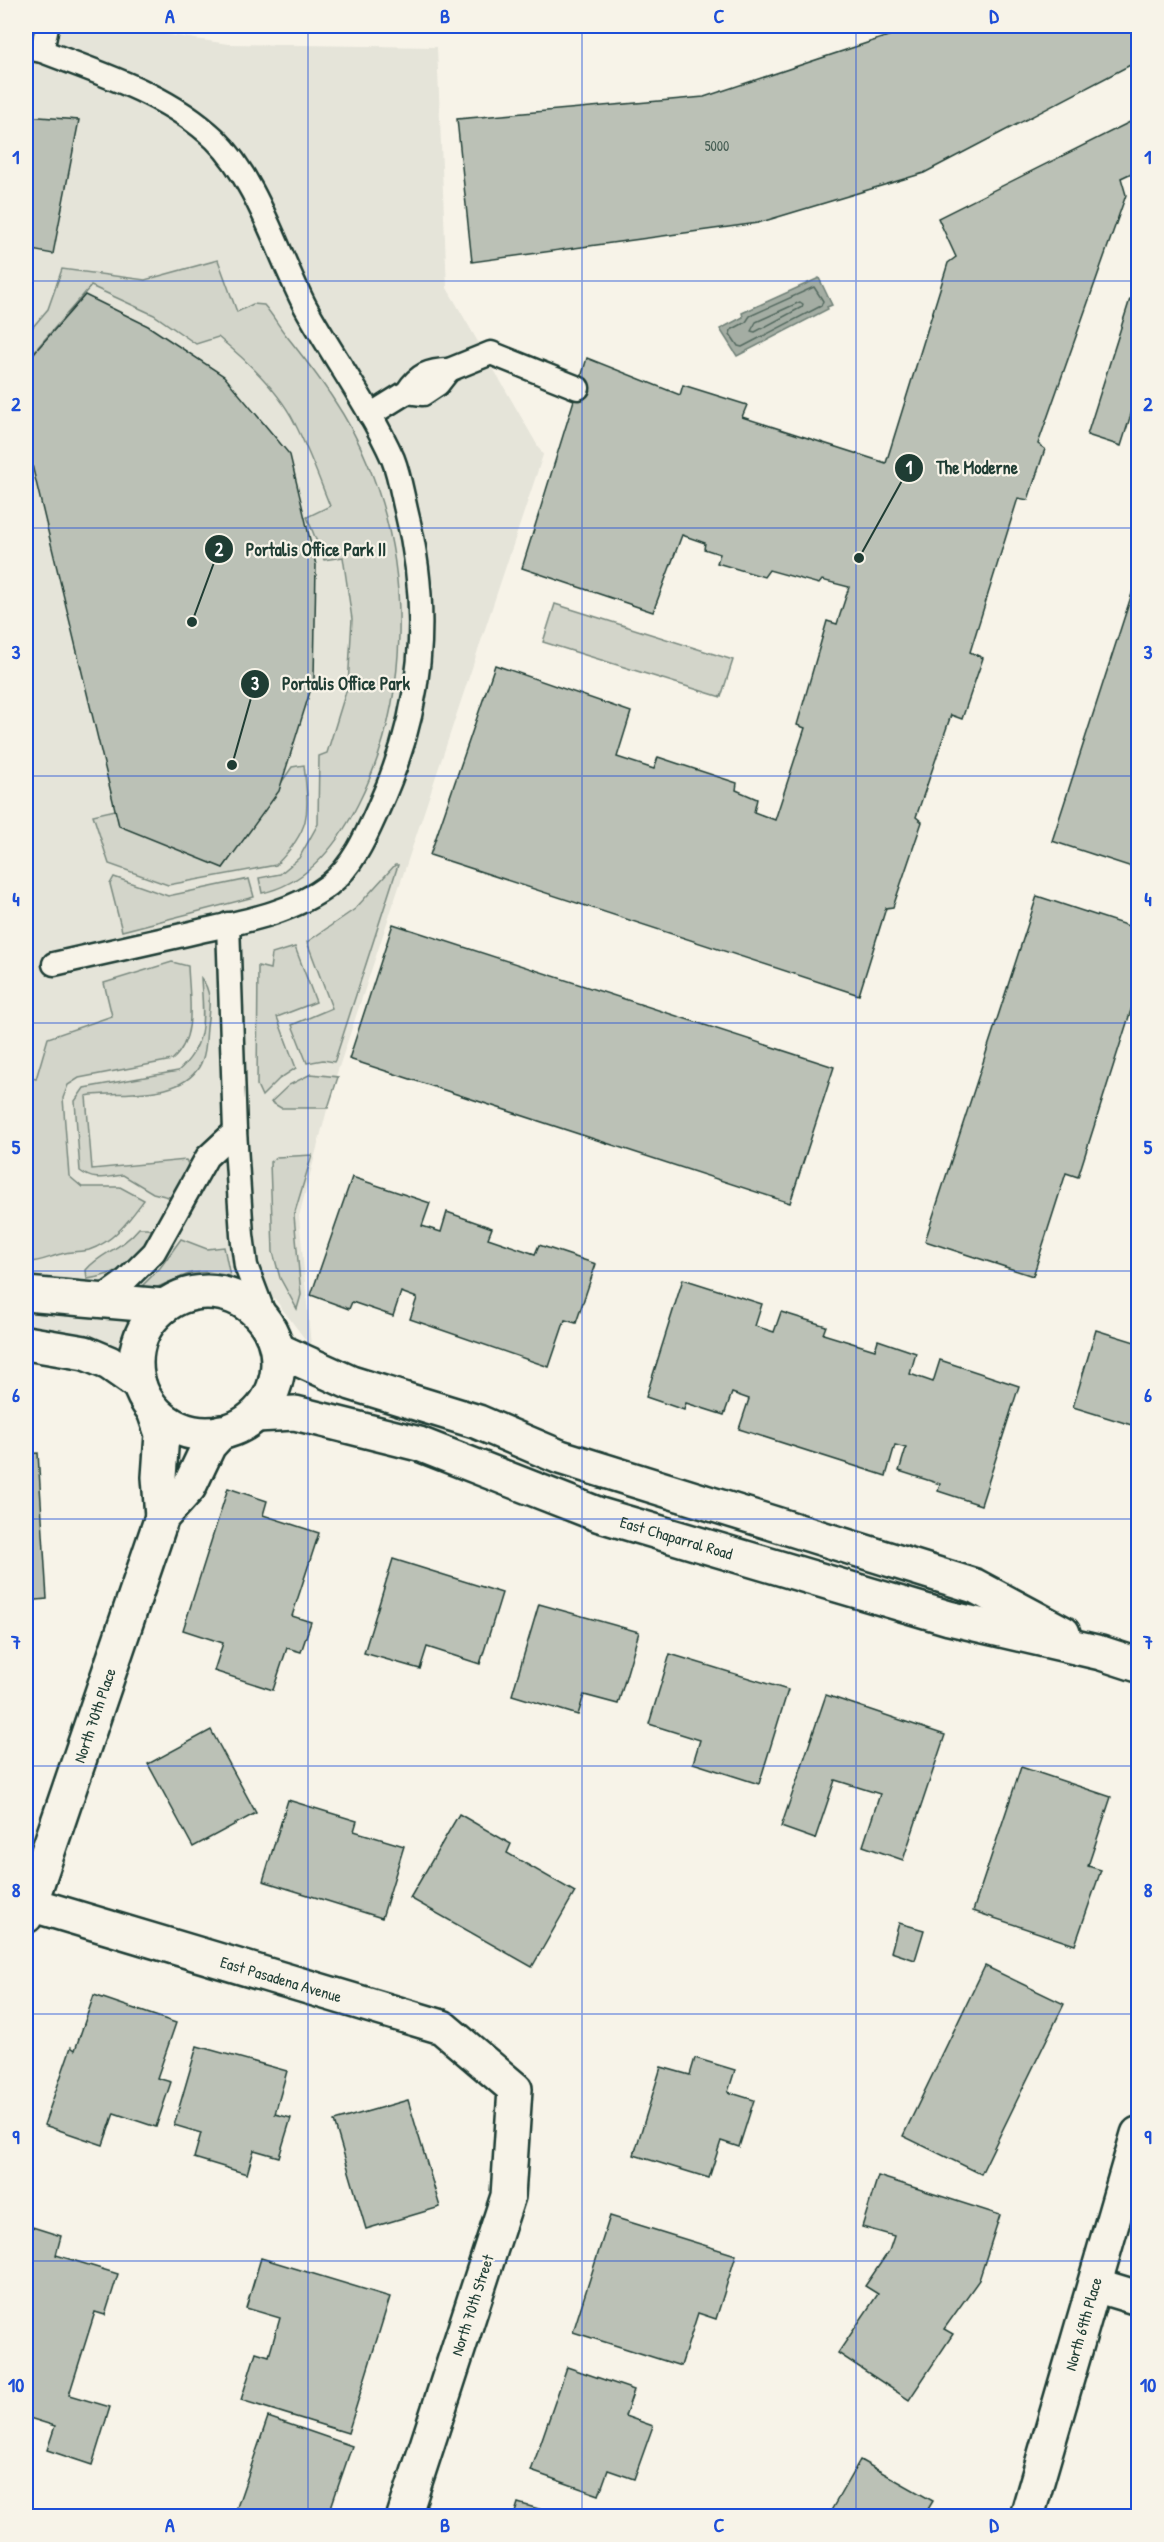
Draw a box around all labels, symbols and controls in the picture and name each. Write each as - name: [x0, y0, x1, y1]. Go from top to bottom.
- text: A: [165, 2, 175, 29]
- text: B: [440, 2, 450, 29]
- text: C: [714, 2, 725, 29]
- text: D: [989, 2, 999, 29]
- house number: 5000: [705, 136, 729, 155]
- text: 1: [12, 143, 20, 170]
- text: 1: [1144, 143, 1152, 170]
- text: 2: [11, 390, 21, 417]
- text: 2: [1143, 390, 1153, 417]
- callout: The Moderne: [894, 450, 1030, 486]
- text: 1: [906, 455, 913, 480]
- text: The Moderne: [935, 455, 1019, 480]
- callout: Portalis Office Park II: [204, 531, 398, 567]
- text: 2: [215, 537, 224, 562]
- text: Portalis Office Park II: [246, 537, 386, 562]
- text: 3: [12, 638, 21, 665]
- text: 3: [1144, 638, 1153, 665]
- callout: Portalis Office Park: [240, 666, 422, 702]
- text: 3: [251, 671, 259, 696]
- text: Portalis Office Park: [282, 671, 410, 696]
- text: 4: [12, 885, 20, 912]
- text: 4: [1144, 885, 1152, 912]
- text: 5: [12, 1133, 21, 1160]
- text: 5: [1144, 1133, 1153, 1160]
- text: 6: [12, 1381, 20, 1408]
- text: 6: [1144, 1381, 1152, 1408]
- street label: East Chaparral Road: [617, 1511, 735, 1565]
- text: 7: [10, 1628, 21, 1655]
- text: 7: [1142, 1628, 1153, 1655]
- street label: North 70th Place: [68, 1664, 121, 1766]
- text: 8: [12, 1876, 21, 1903]
- text: 8: [1144, 1876, 1153, 1903]
- street label: East Pasadena Avenue: [218, 1950, 345, 2008]
- text: 9: [12, 2123, 20, 2150]
- text: 9: [1144, 2123, 1152, 2150]
- street label: North 70th Street: [445, 2251, 499, 2358]
- street label: North 69th Place: [1059, 2274, 1107, 2373]
- text: 10: [8, 2371, 24, 2398]
- text: 10: [1140, 2371, 1156, 2398]
- text: A: [165, 2511, 175, 2538]
- text: B: [440, 2511, 450, 2538]
- text: C: [714, 2511, 725, 2538]
- text: D: [989, 2511, 999, 2538]

